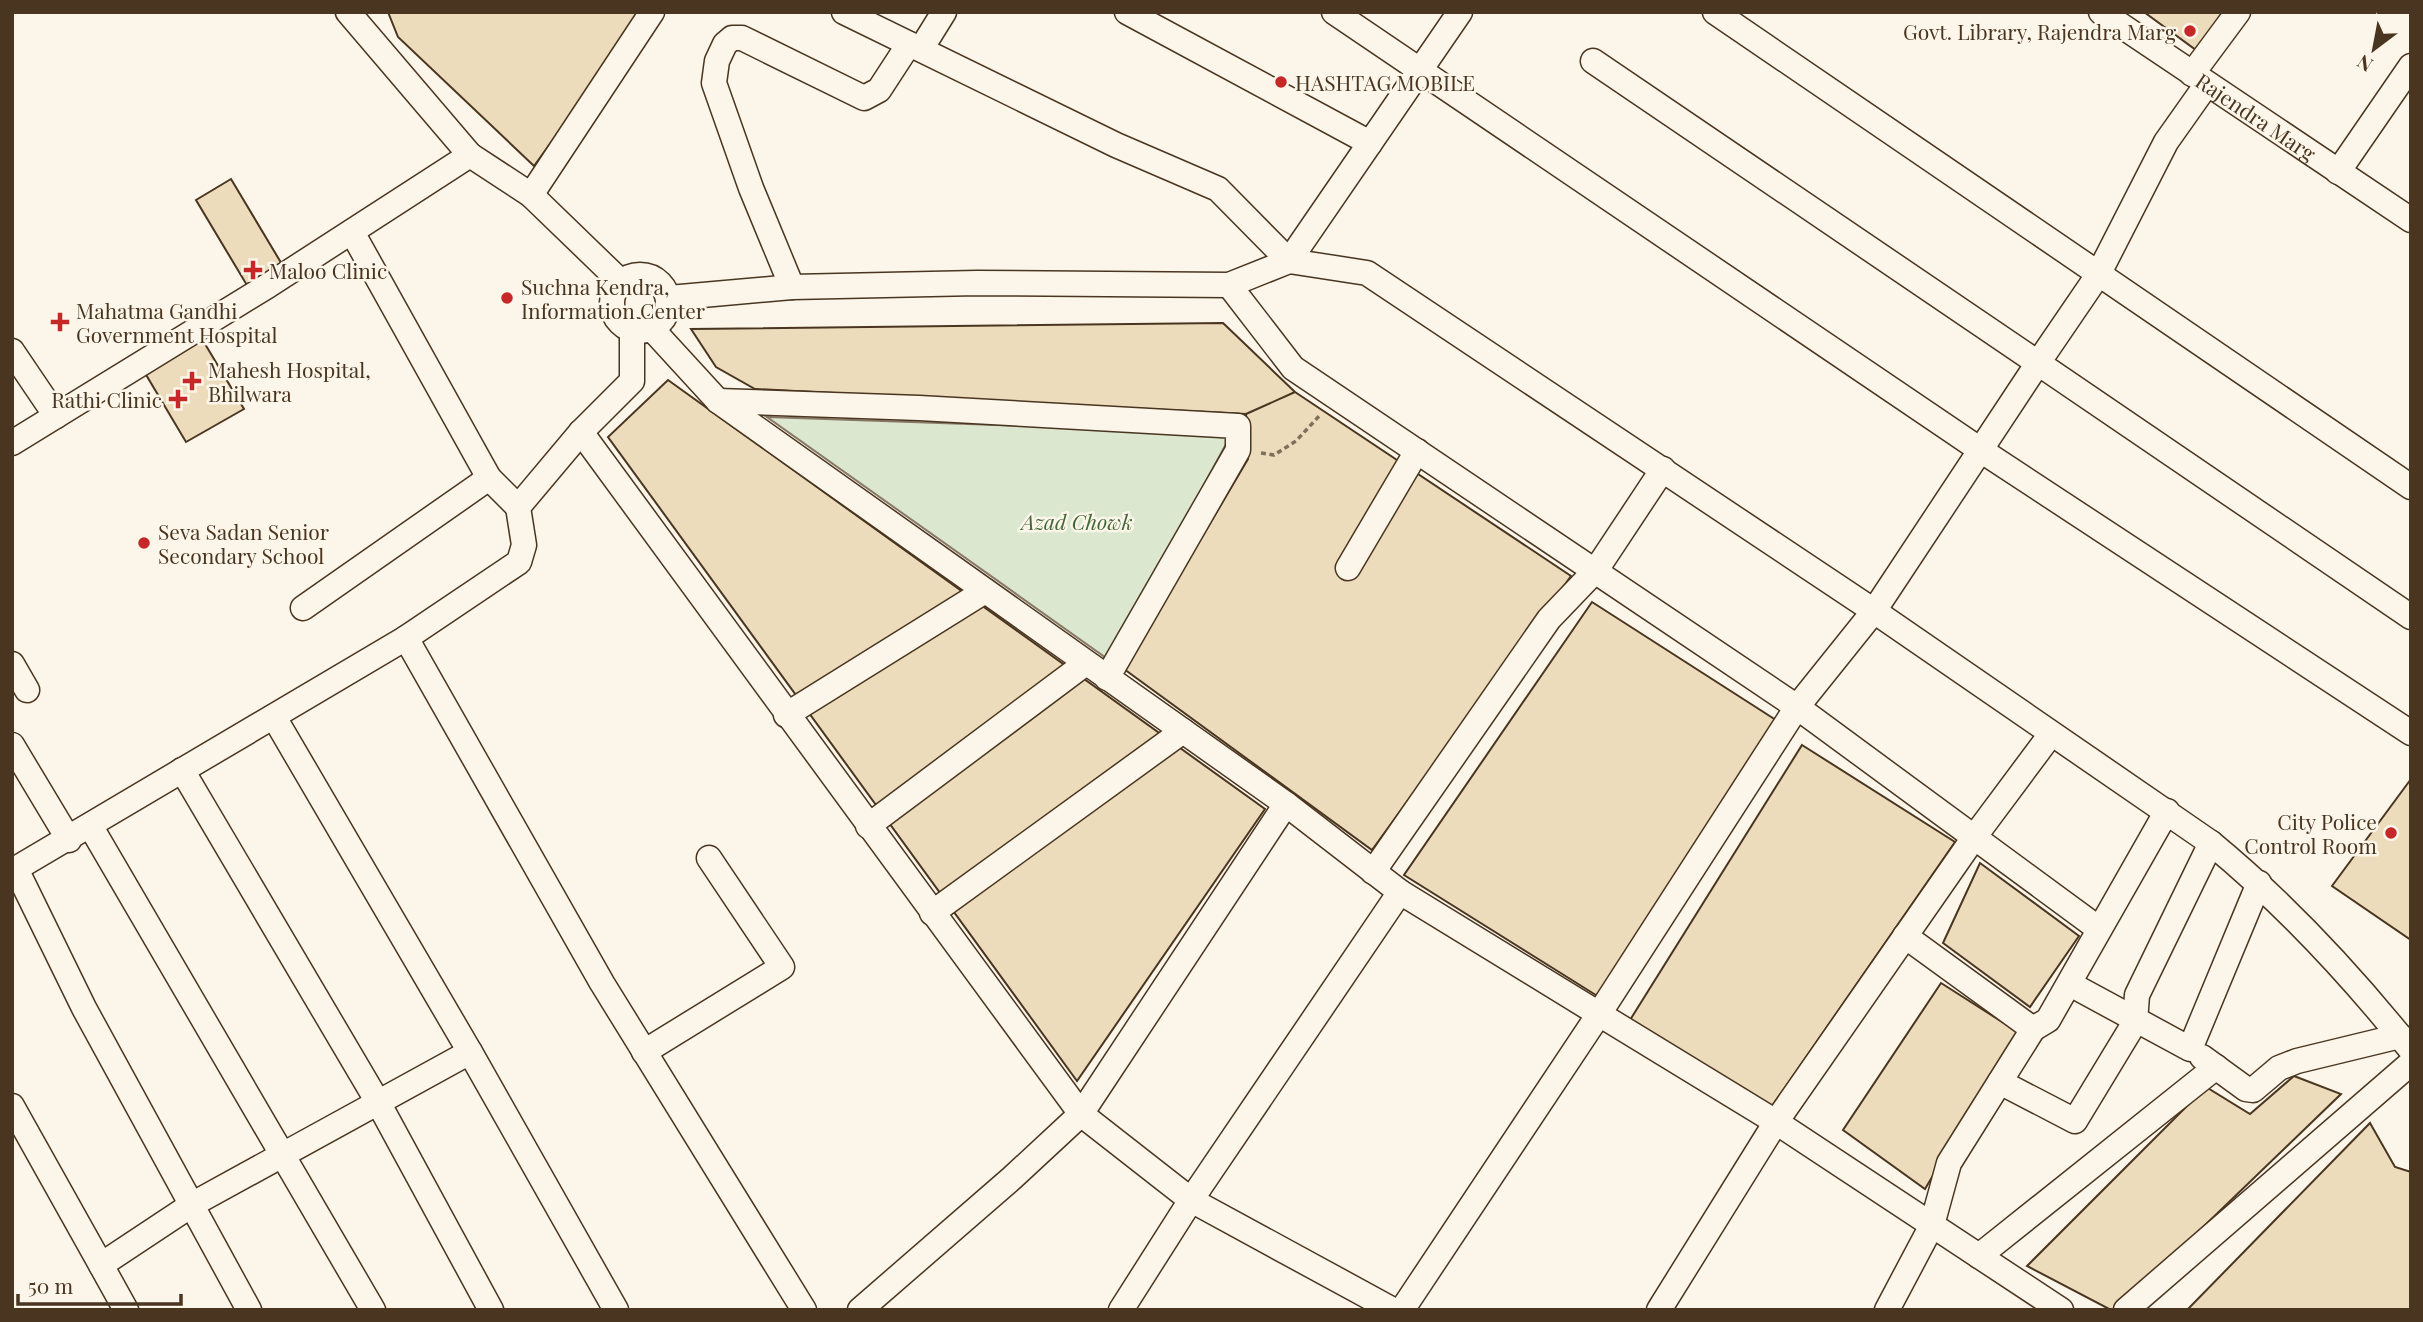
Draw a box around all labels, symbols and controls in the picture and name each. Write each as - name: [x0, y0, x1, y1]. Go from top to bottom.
- north arrow: [2339, 14, 2409, 84]
- place label: Govt. Library, Rajendra Marg: [1903, 17, 2176, 45]
- marker: Govt. Library, Rajendra Marg: [2182, 23, 2198, 39]
- text: N: [2352, 49, 2377, 79]
- street label: Rajendra Marg: [2191, 66, 2322, 167]
- place label: HASHTAG MOBILE: [1295, 68, 1475, 96]
- marker: HASHTAG MOBILE: [1273, 74, 1289, 90]
- place label: Maloo Clinic: [269, 256, 387, 284]
- marker: Maloo Clinic: [243, 260, 263, 280]
- place label: Suchna Kendra, Information Center: [521, 272, 706, 324]
- marker: Suchna Kendra, Information Center: [499, 290, 515, 306]
- place label: Mahatma Gandhi Government Hospital: [76, 296, 278, 348]
- marker: Mahatma Gandhi Government Hospital: [50, 312, 70, 332]
- place label: Mahesh Hospital, Bhilwara: [208, 355, 371, 407]
- marker: Mahesh Hospital, Bhilwara: [182, 371, 202, 391]
- place label: Rathi Clinic: [51, 385, 162, 413]
- marker: Rathi Clinic: [168, 389, 188, 409]
- park label: Azad Chowk: [1019, 507, 1133, 535]
- place label: Seva Sadan Senior Secondary School: [158, 517, 330, 569]
- marker: Seva Sadan Senior Secondary School: [136, 535, 152, 551]
- place label: City Police Control Room: [2244, 807, 2377, 859]
- marker: City Police Control Room: [2383, 825, 2399, 841]
- scale bar: [18, 1262, 180, 1306]
- text: 50 m: [28, 1271, 74, 1299]

